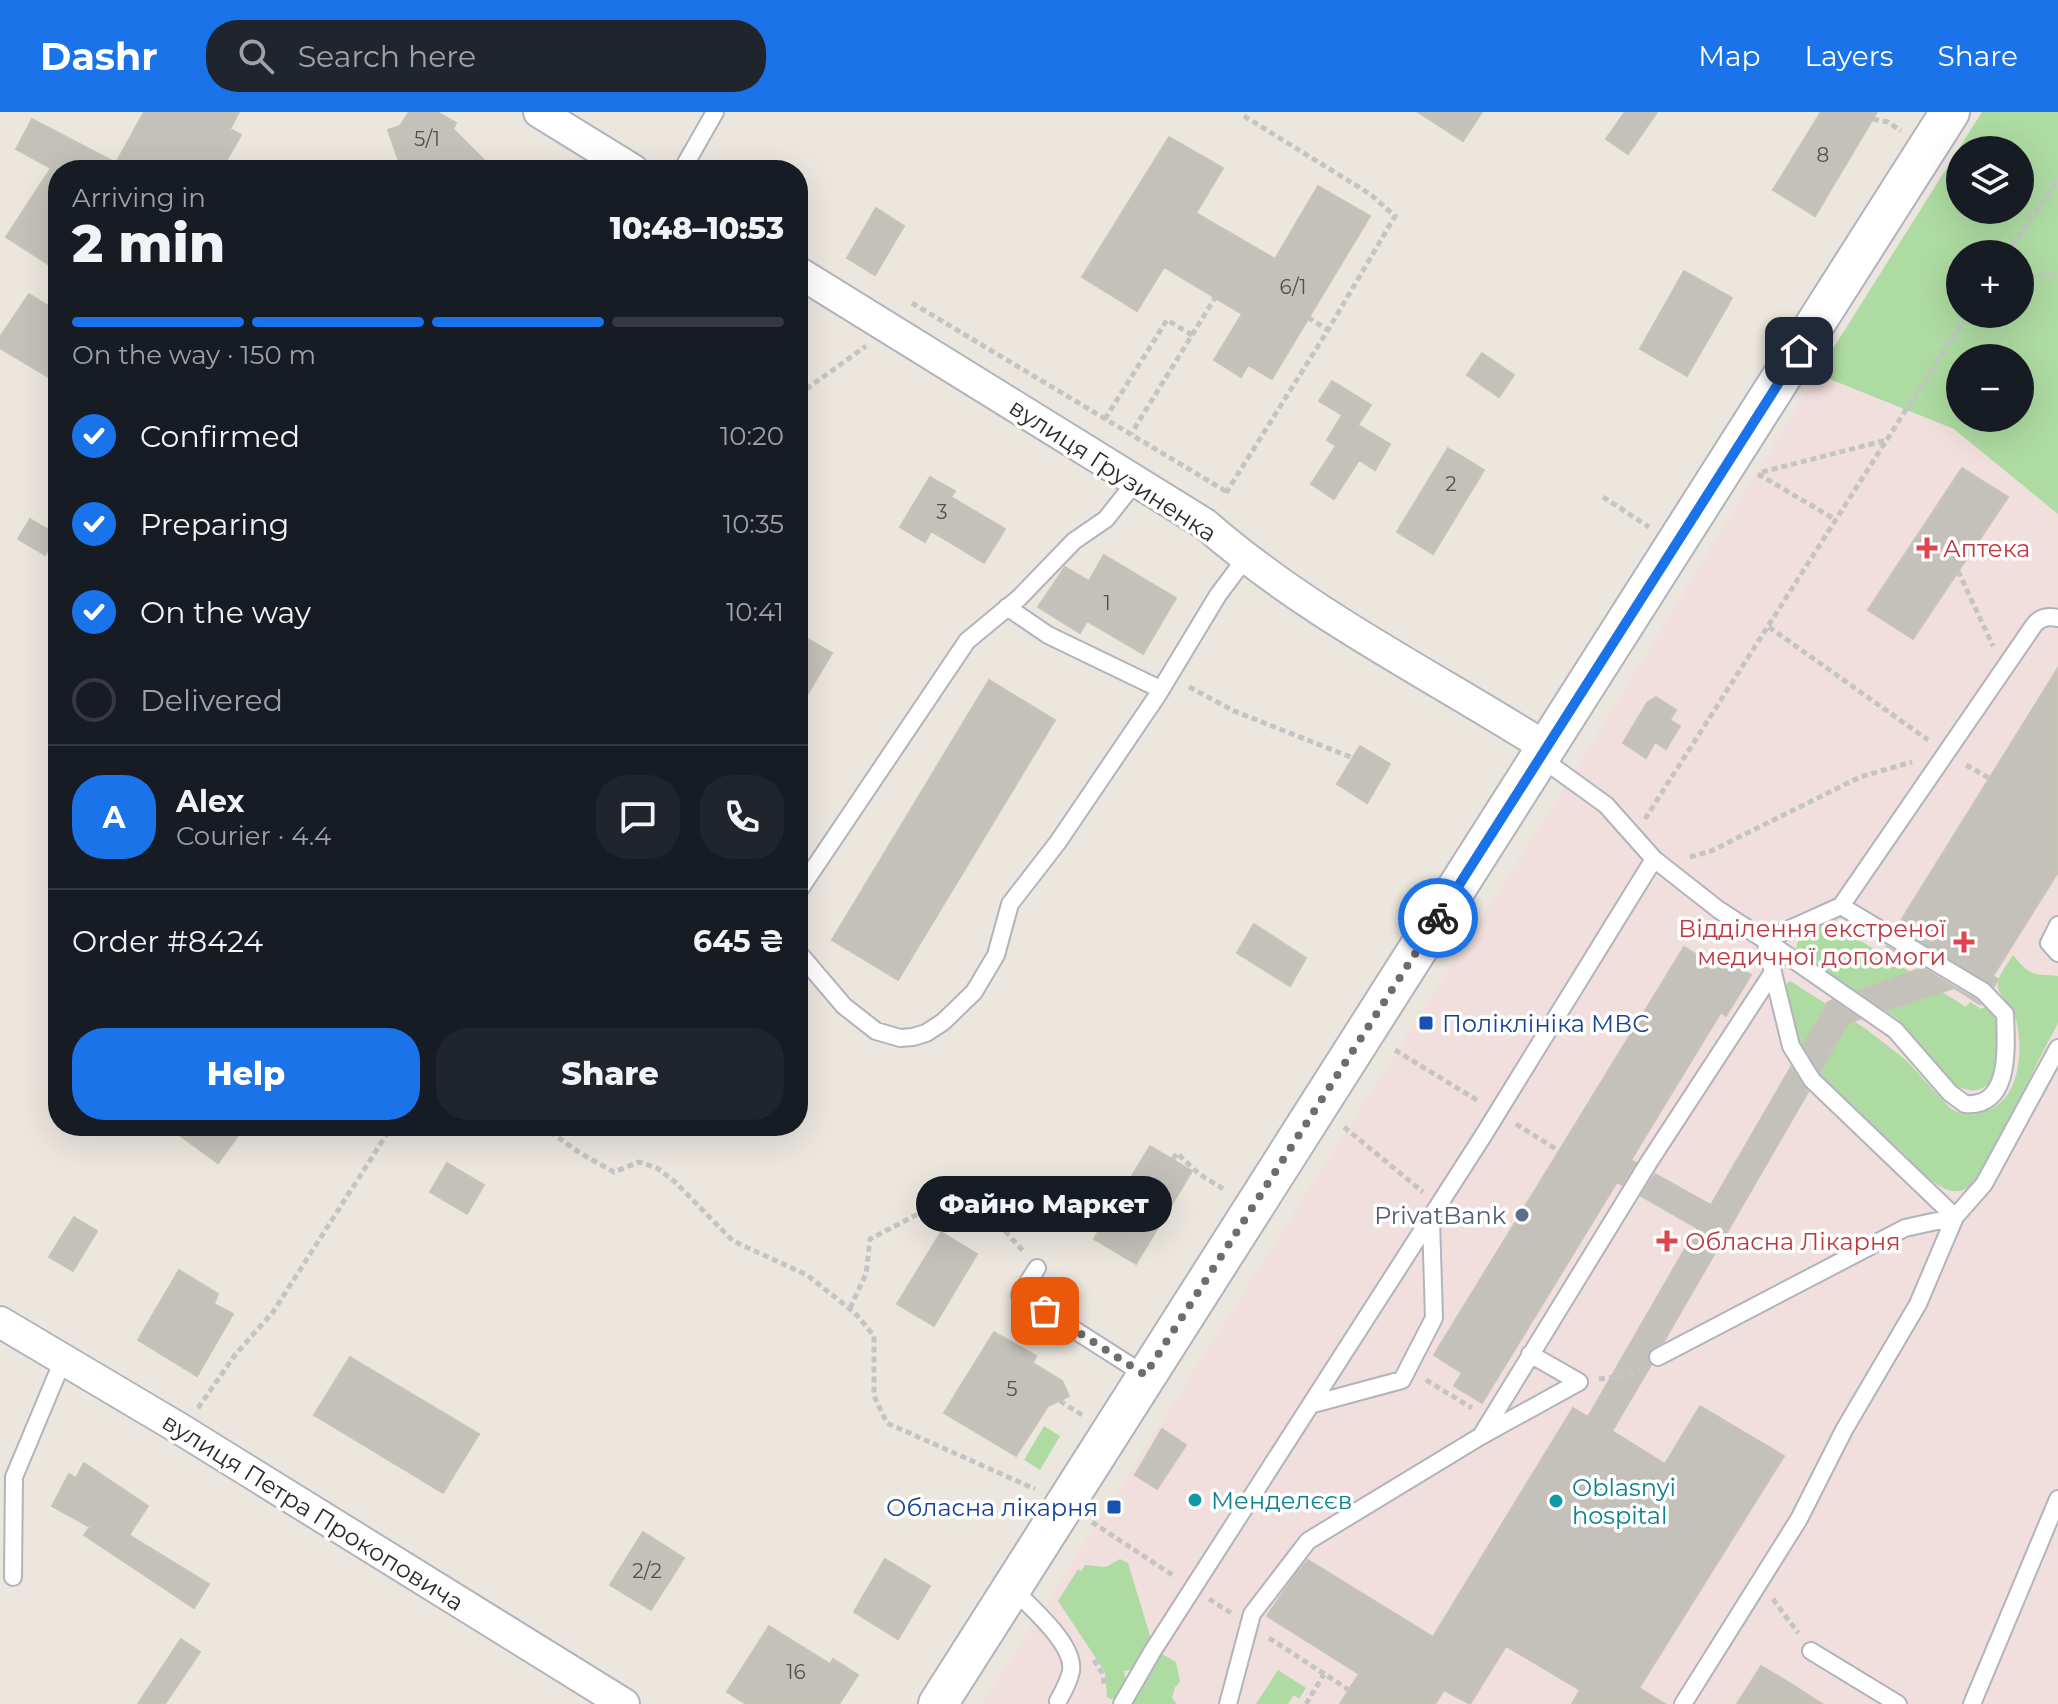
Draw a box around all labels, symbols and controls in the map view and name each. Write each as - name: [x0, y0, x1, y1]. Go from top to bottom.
- search box: [206, 20, 766, 92]
- text: Dashr: [40, 33, 158, 80]
- icon: search: [234, 34, 278, 78]
- text: Search here: [298, 38, 476, 75]
- text: Map: [1698, 39, 1761, 73]
- text: Layers: [1805, 39, 1894, 73]
- text: Share: [1938, 39, 2018, 73]
- house number: 5/1: [414, 127, 440, 151]
- map controls: [1946, 136, 2034, 432]
- button: layers: [1946, 136, 2034, 224]
- house number: 8: [1817, 143, 1829, 167]
- text: Arriving in: [72, 182, 206, 214]
- text: 10:48–10:53: [610, 210, 784, 247]
- text: 2 min: [72, 212, 225, 275]
- button: +: [1946, 240, 2034, 328]
- house number: 6/1: [1280, 275, 1306, 299]
- pin: [1765, 317, 1833, 385]
- icon: home: [1777, 329, 1821, 373]
- text: On the way · 150 m: [72, 339, 316, 371]
- button: −: [1946, 344, 2034, 432]
- street label: вулиця Грузиненка: [1004, 392, 1222, 548]
- icon: check: [72, 414, 116, 458]
- text: Confirmed: [140, 418, 300, 455]
- text: 10:20: [720, 420, 784, 452]
- house number: 2: [1445, 472, 1457, 496]
- house number: 3: [936, 500, 948, 524]
- icon: check: [72, 502, 116, 546]
- text: Preparing: [140, 506, 289, 543]
- text: 10:35: [723, 508, 784, 540]
- place label: Аптека: [1943, 534, 2030, 563]
- marker: Аптека: [1918, 539, 1936, 557]
- icon: check: [72, 590, 116, 634]
- house number: 1: [1103, 591, 1111, 615]
- text: On the way: [140, 594, 311, 631]
- text: 10:41: [726, 596, 784, 628]
- text: Delivered: [140, 682, 283, 719]
- button: chat: [596, 775, 680, 859]
- button: phone: [700, 775, 784, 859]
- text: Alex: [176, 783, 244, 820]
- text: A: [103, 799, 125, 836]
- text: Courier · 4.4: [176, 820, 331, 852]
- courier: [1398, 878, 1478, 958]
- icon: bike: [1416, 896, 1460, 940]
- place label: Відділення екстреної медичної допомоги: [1678, 914, 1946, 971]
- text: Order #8424: [72, 923, 263, 960]
- text: 645 ₴: [693, 923, 784, 960]
- marker: Відділення екстреної медичної допомоги: [1953, 931, 1975, 953]
- place label: Поліклініка МВС: [1442, 1009, 1649, 1038]
- marker: Поліклініка МВС: [1417, 1014, 1435, 1032]
- button: Help: [72, 1028, 420, 1120]
- button: Share: [436, 1028, 784, 1120]
- callout: Файно Маркет: [917, 1175, 1173, 1231]
- text: Файно Маркет: [939, 1188, 1149, 1220]
- place label: PrivatBank: [1374, 1201, 1507, 1230]
- marker: PrivatBank: [1513, 1206, 1531, 1224]
- place label: Обласна Лікарня: [1685, 1227, 1901, 1256]
- marker: Обласна Лікарня: [1656, 1230, 1678, 1252]
- pin: [1011, 1277, 1079, 1345]
- icon: bag: [1023, 1289, 1067, 1333]
- house number: 5: [1006, 1377, 1018, 1401]
- street label: вулиця Петра Прокоповича: [157, 1407, 469, 1617]
- place label: Oblasnyi hospital: [1572, 1473, 1676, 1530]
- place label: Менделєєв: [1211, 1486, 1352, 1515]
- marker: Менделєєв: [1186, 1491, 1204, 1509]
- marker: Oblasnyi hospital: [1547, 1492, 1565, 1510]
- place label: Обласна лікарня: [886, 1493, 1098, 1522]
- marker: Обласна лікарня: [1105, 1498, 1123, 1516]
- house number: 2/2: [632, 1559, 662, 1583]
- house number: 16: [786, 1660, 806, 1684]

